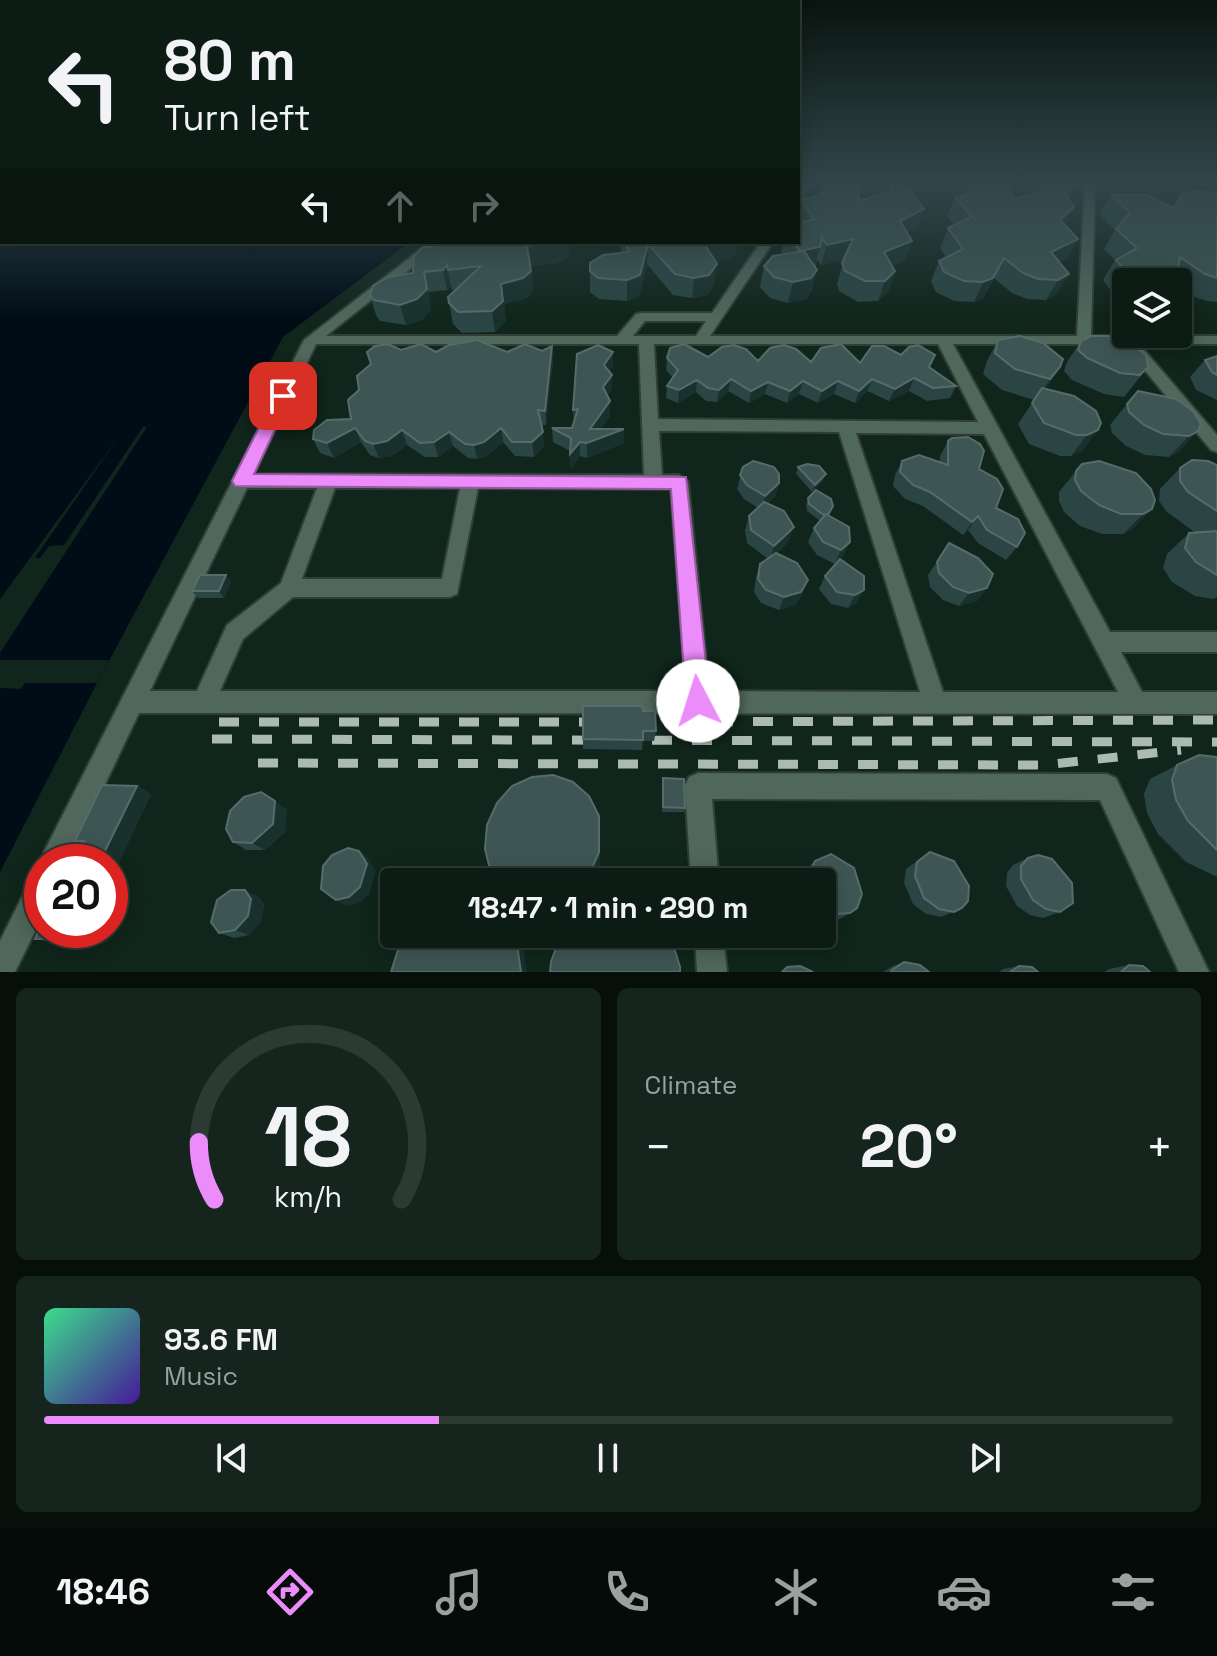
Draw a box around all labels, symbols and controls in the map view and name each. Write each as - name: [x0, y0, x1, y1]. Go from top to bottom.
- text: 80 m: [164, 25, 296, 96]
- icon: left: [32, 32, 136, 136]
- text: Turn left: [164, 95, 311, 141]
- icon: left: [294, 184, 338, 228]
- icon: ahead: [378, 184, 422, 228]
- icon: right: [462, 184, 506, 228]
- map controls: [1112, 268, 1192, 348]
- button: layers: [1112, 268, 1192, 348]
- pin: [249, 362, 317, 430]
- icon: arrive: [261, 374, 305, 418]
- position arrow: [656, 659, 740, 743]
- speed limit sign: 20: [24, 844, 128, 948]
- text: 18:47 · 1 min · 290 m: [468, 888, 748, 927]
- text: Climate: [645, 1068, 737, 1102]
- text: 18: [264, 1084, 352, 1190]
- text: 20°: [860, 1108, 958, 1185]
- text: −: [645, 1119, 672, 1175]
- text: +: [1146, 1119, 1173, 1175]
- text: km/h: [274, 1179, 342, 1215]
- text: 93.6 FM: [164, 1320, 278, 1359]
- text: Music: [164, 1359, 238, 1393]
- icon: previous: [210, 1436, 254, 1480]
- icon: pause: [586, 1436, 630, 1480]
- icon: next: [963, 1436, 1007, 1480]
- icon: directions: [262, 1564, 318, 1620]
- icon: music: [431, 1564, 487, 1620]
- icon: phone: [599, 1564, 655, 1620]
- icon: climate: [768, 1564, 824, 1620]
- icon: car: [936, 1564, 992, 1620]
- icon: filters: [1105, 1564, 1161, 1620]
- text: 18:46: [56, 1569, 150, 1615]

